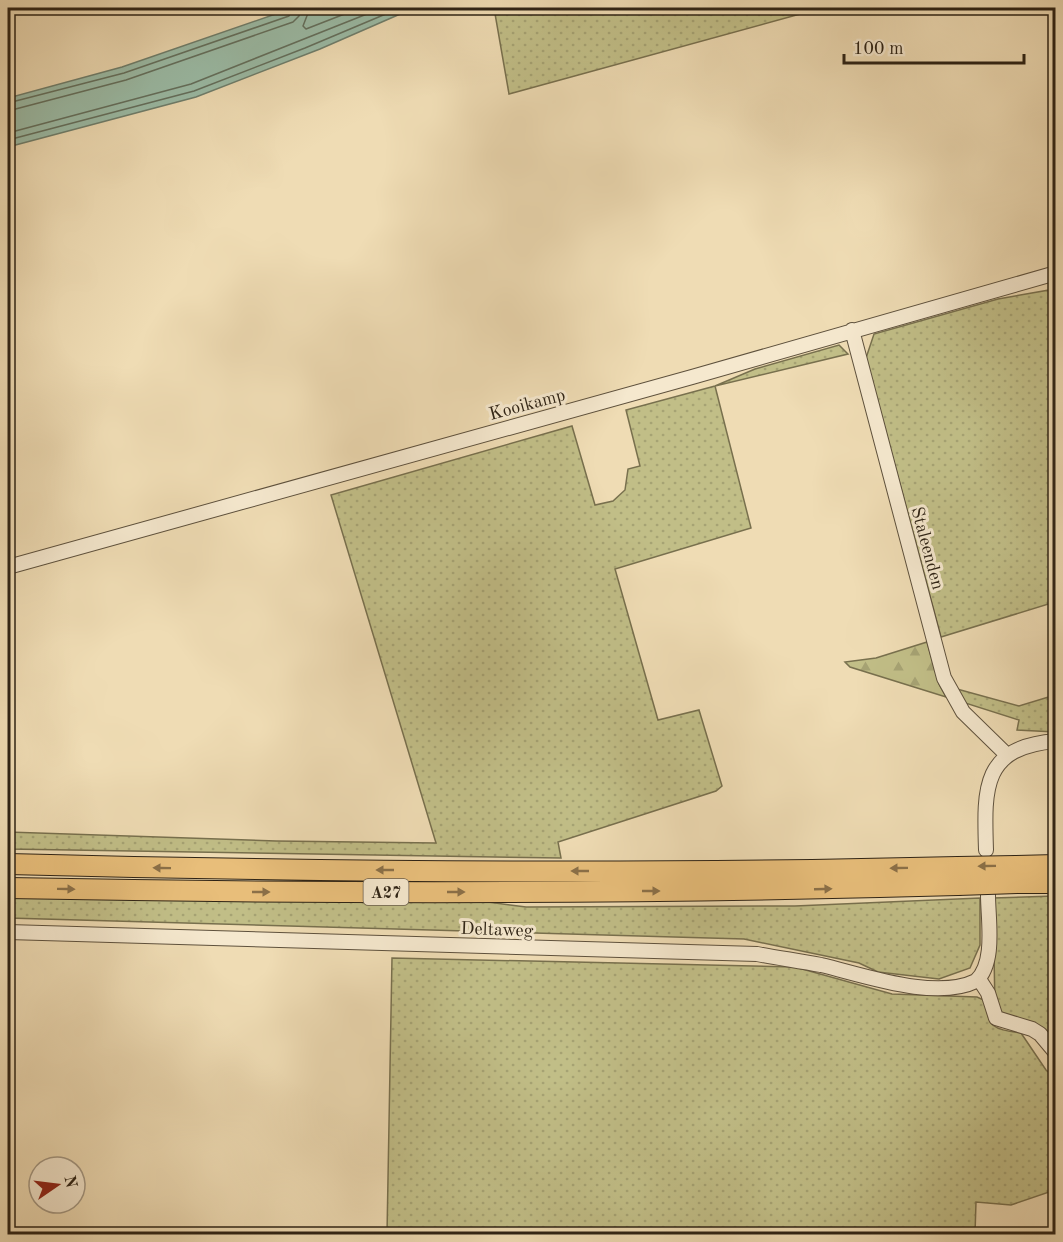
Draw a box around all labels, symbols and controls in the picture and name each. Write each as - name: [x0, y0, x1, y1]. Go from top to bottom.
- scale bar: [844, 27, 1024, 65]
- text: 100 m: [853, 40, 904, 58]
- street label: Kooikamp: [487, 386, 567, 424]
- street label: Staleenden: [907, 505, 947, 592]
- one-way arrow: [978, 861, 997, 871]
- one-way arrow: [153, 863, 172, 872]
- one-way arrow: [890, 863, 909, 873]
- one-way arrow: [376, 865, 395, 875]
- one-way arrow: [571, 866, 590, 876]
- road number: A27: [364, 879, 408, 905]
- one-way arrow: [814, 884, 833, 894]
- one-way arrow: [56, 885, 75, 894]
- one-way arrow: [641, 886, 660, 896]
- one-way arrow: [251, 887, 270, 897]
- one-way arrow: [446, 887, 465, 896]
- street label: Deltaweg: [460, 920, 534, 940]
- north arrow: [27, 1155, 87, 1215]
- text: N: [60, 1174, 79, 1190]

